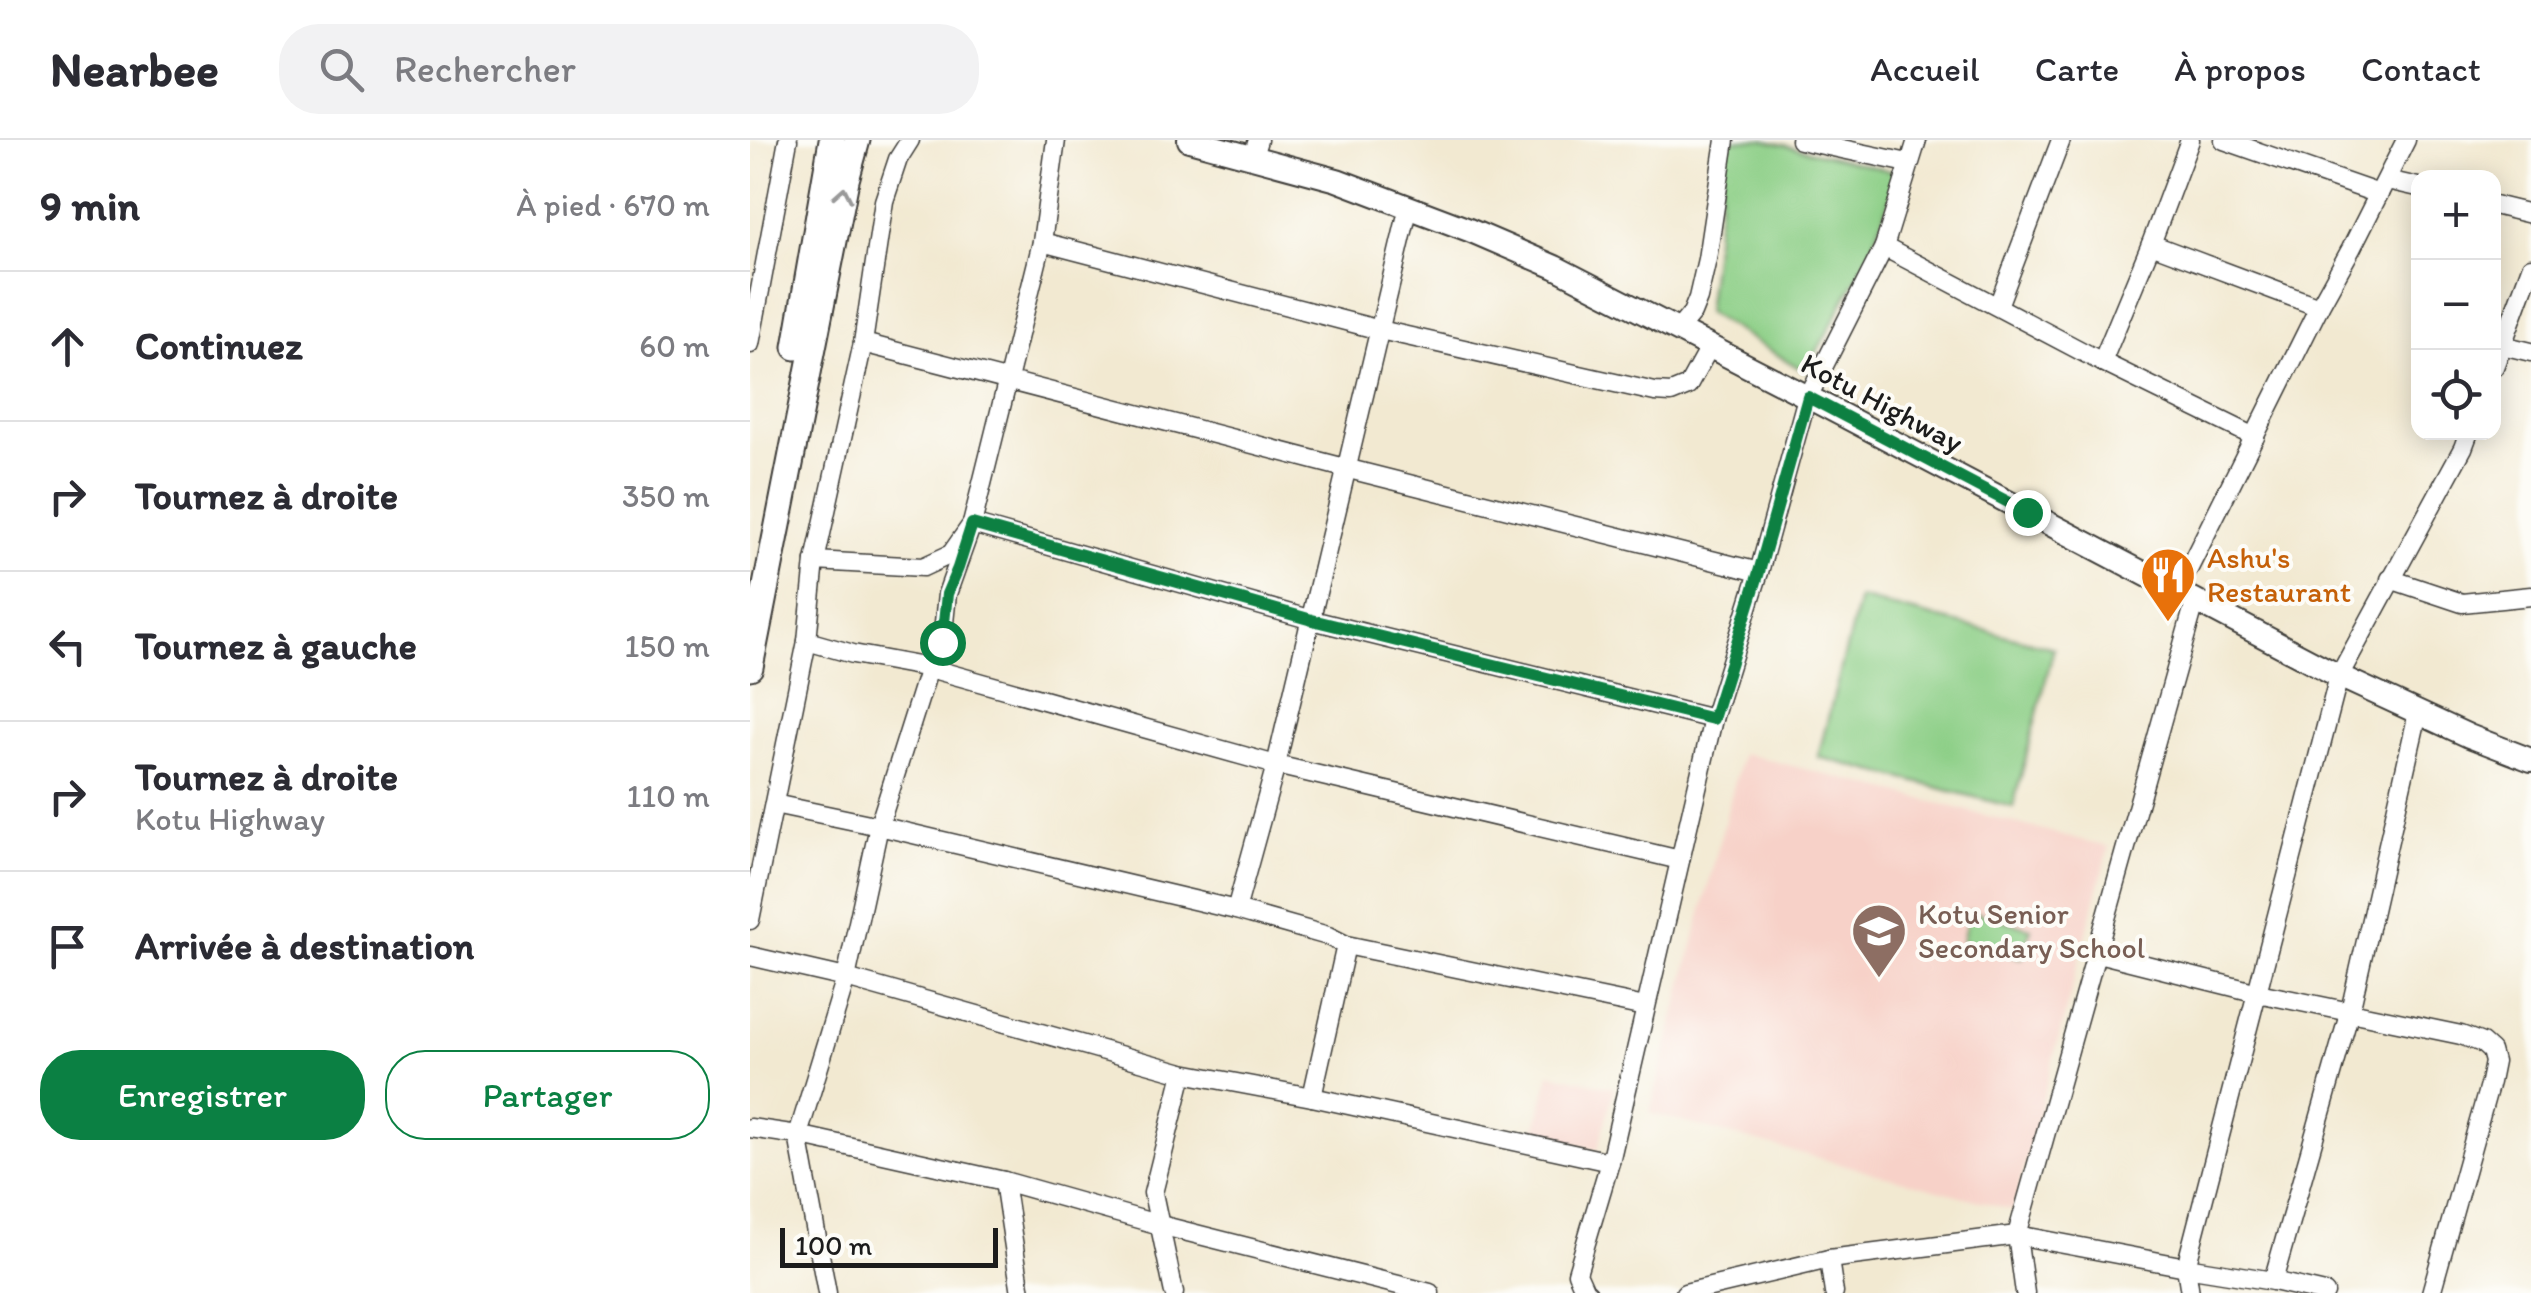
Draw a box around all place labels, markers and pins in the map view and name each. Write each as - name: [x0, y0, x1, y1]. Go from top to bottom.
- place label: Ashu's Restaurant: [2207, 539, 2351, 610]
- restaurant icon: Ashu's Restaurant: [2138, 545, 2198, 624]
- place label: Kotu Senior Secondary School: [1918, 895, 2146, 966]
- school or university icon: Kotu Senior Secondary School: [1849, 901, 1909, 980]

